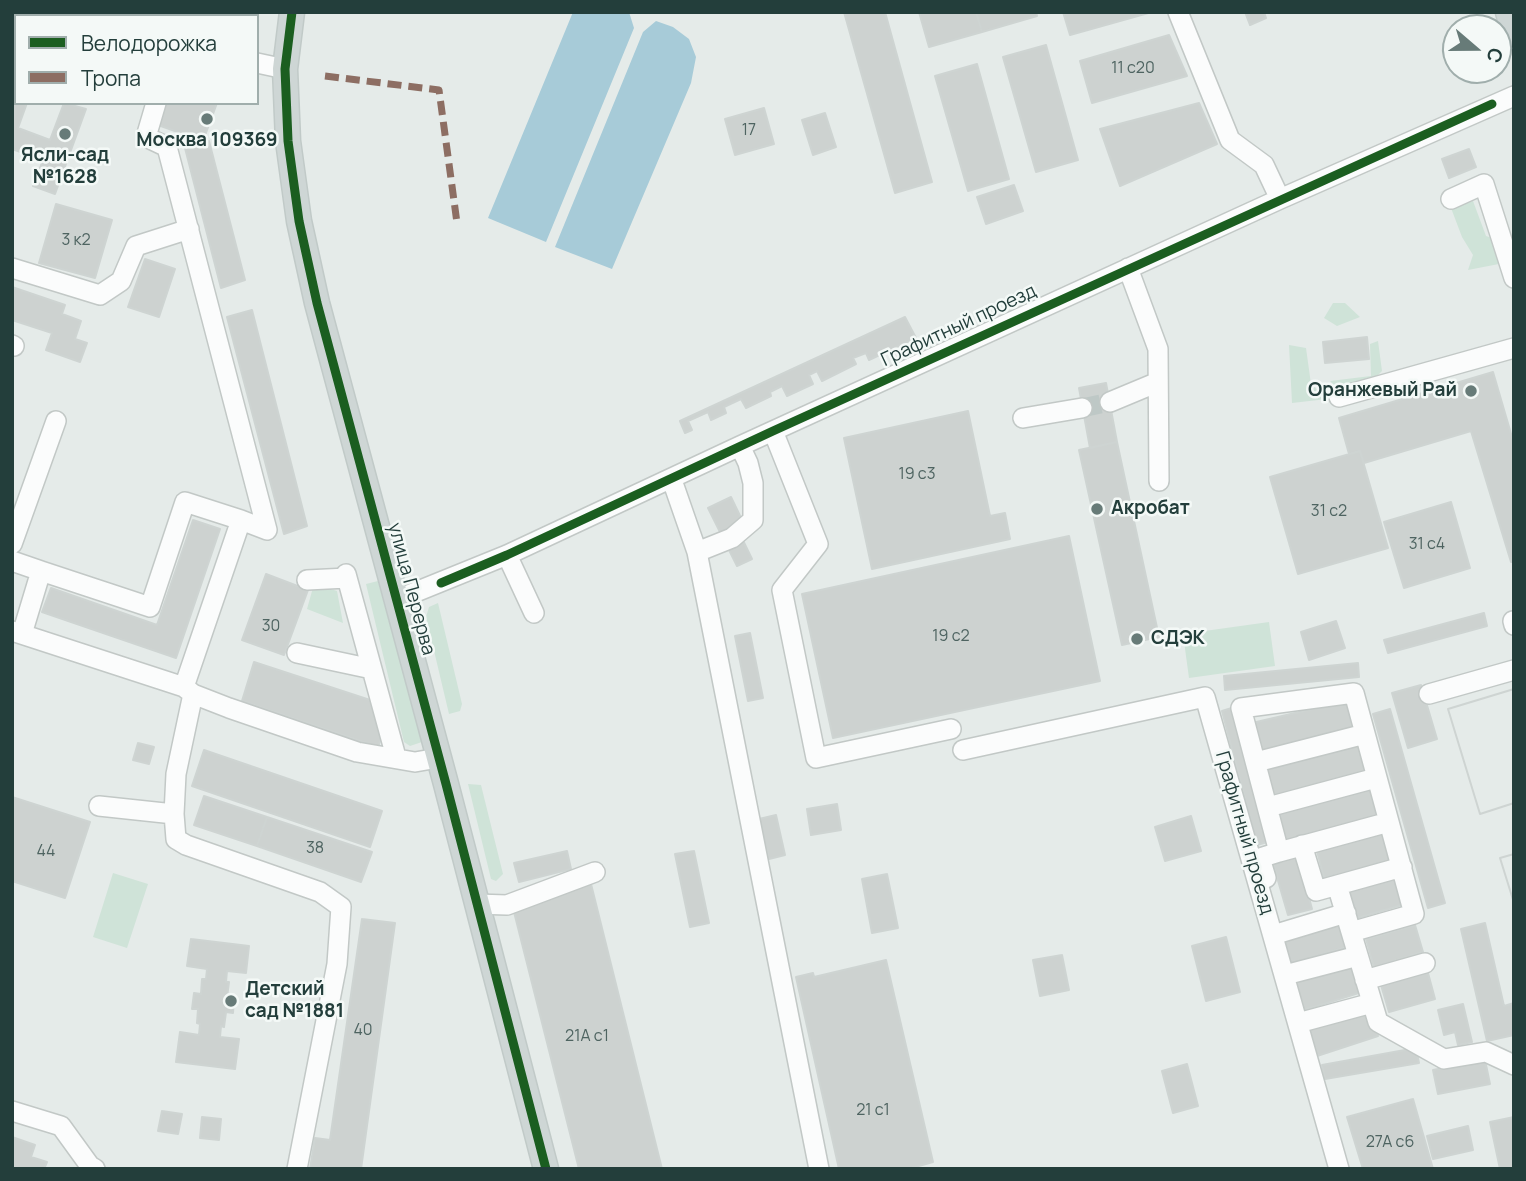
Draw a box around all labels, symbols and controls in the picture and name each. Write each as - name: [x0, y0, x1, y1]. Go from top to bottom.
- legend: [14, 14, 259, 105]
- north arrow: [1442, 14, 1512, 84]
- text: Велодорожка: [81, 29, 217, 57]
- text: С: [1480, 44, 1509, 67]
- house number: 11 c20: [1111, 59, 1155, 79]
- text: Тропа: [81, 64, 141, 92]
- marker: Москва 109369: [199, 111, 215, 127]
- house number: 17: [742, 121, 756, 141]
- marker: Ясли-сад №1628: [57, 126, 73, 142]
- place label: Москва 109369: [136, 130, 278, 152]
- place label: Ясли-сад №1628: [21, 145, 109, 189]
- house number: 3 к2: [61, 231, 91, 251]
- street label: Графитный проезд: [878, 280, 1040, 372]
- place label: Оранжевый Рай: [1308, 380, 1457, 402]
- marker: Оранжевый Рай: [1463, 383, 1479, 399]
- house number: 19 с3: [898, 465, 936, 485]
- place label: Акробат: [1111, 498, 1190, 520]
- marker: Акробат: [1089, 501, 1105, 517]
- house number: 31 с2: [1311, 502, 1347, 522]
- street label: улица Перерва: [382, 520, 440, 658]
- house number: 31 с4: [1409, 535, 1445, 555]
- house number: 30: [262, 617, 280, 637]
- house number: 19 с2: [932, 627, 970, 647]
- place label: СДЭК: [1151, 628, 1205, 650]
- marker: СДЭК: [1129, 631, 1145, 647]
- street label: Графитный проезд: [1210, 749, 1278, 917]
- house number: 38: [306, 839, 324, 859]
- house number: 44: [36, 842, 56, 862]
- place label: Детский сад №1881: [245, 979, 344, 1023]
- marker: Детский сад №1881: [223, 993, 239, 1009]
- house number: 40: [353, 1021, 373, 1041]
- house number: 21А с1: [565, 1027, 609, 1047]
- house number: 21 с1: [856, 1101, 890, 1121]
- house number: 27A с6: [1366, 1133, 1414, 1153]

